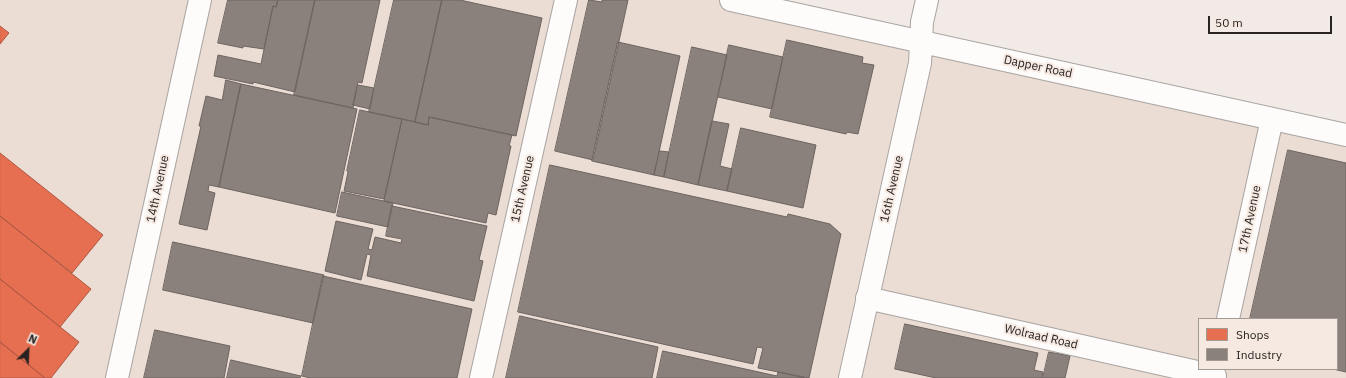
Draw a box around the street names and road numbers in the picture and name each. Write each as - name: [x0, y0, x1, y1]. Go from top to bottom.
- street label: Dapper Road: [1002, 53, 1074, 81]
- street label: 14th Avenue: [144, 154, 172, 224]
- street label: 15th Avenue: [508, 154, 538, 224]
- street label: 16th Avenue: [877, 154, 907, 224]
- street label: 17th Avenue: [1236, 184, 1264, 254]
- street label: Wolraad Road: [1003, 322, 1079, 352]

